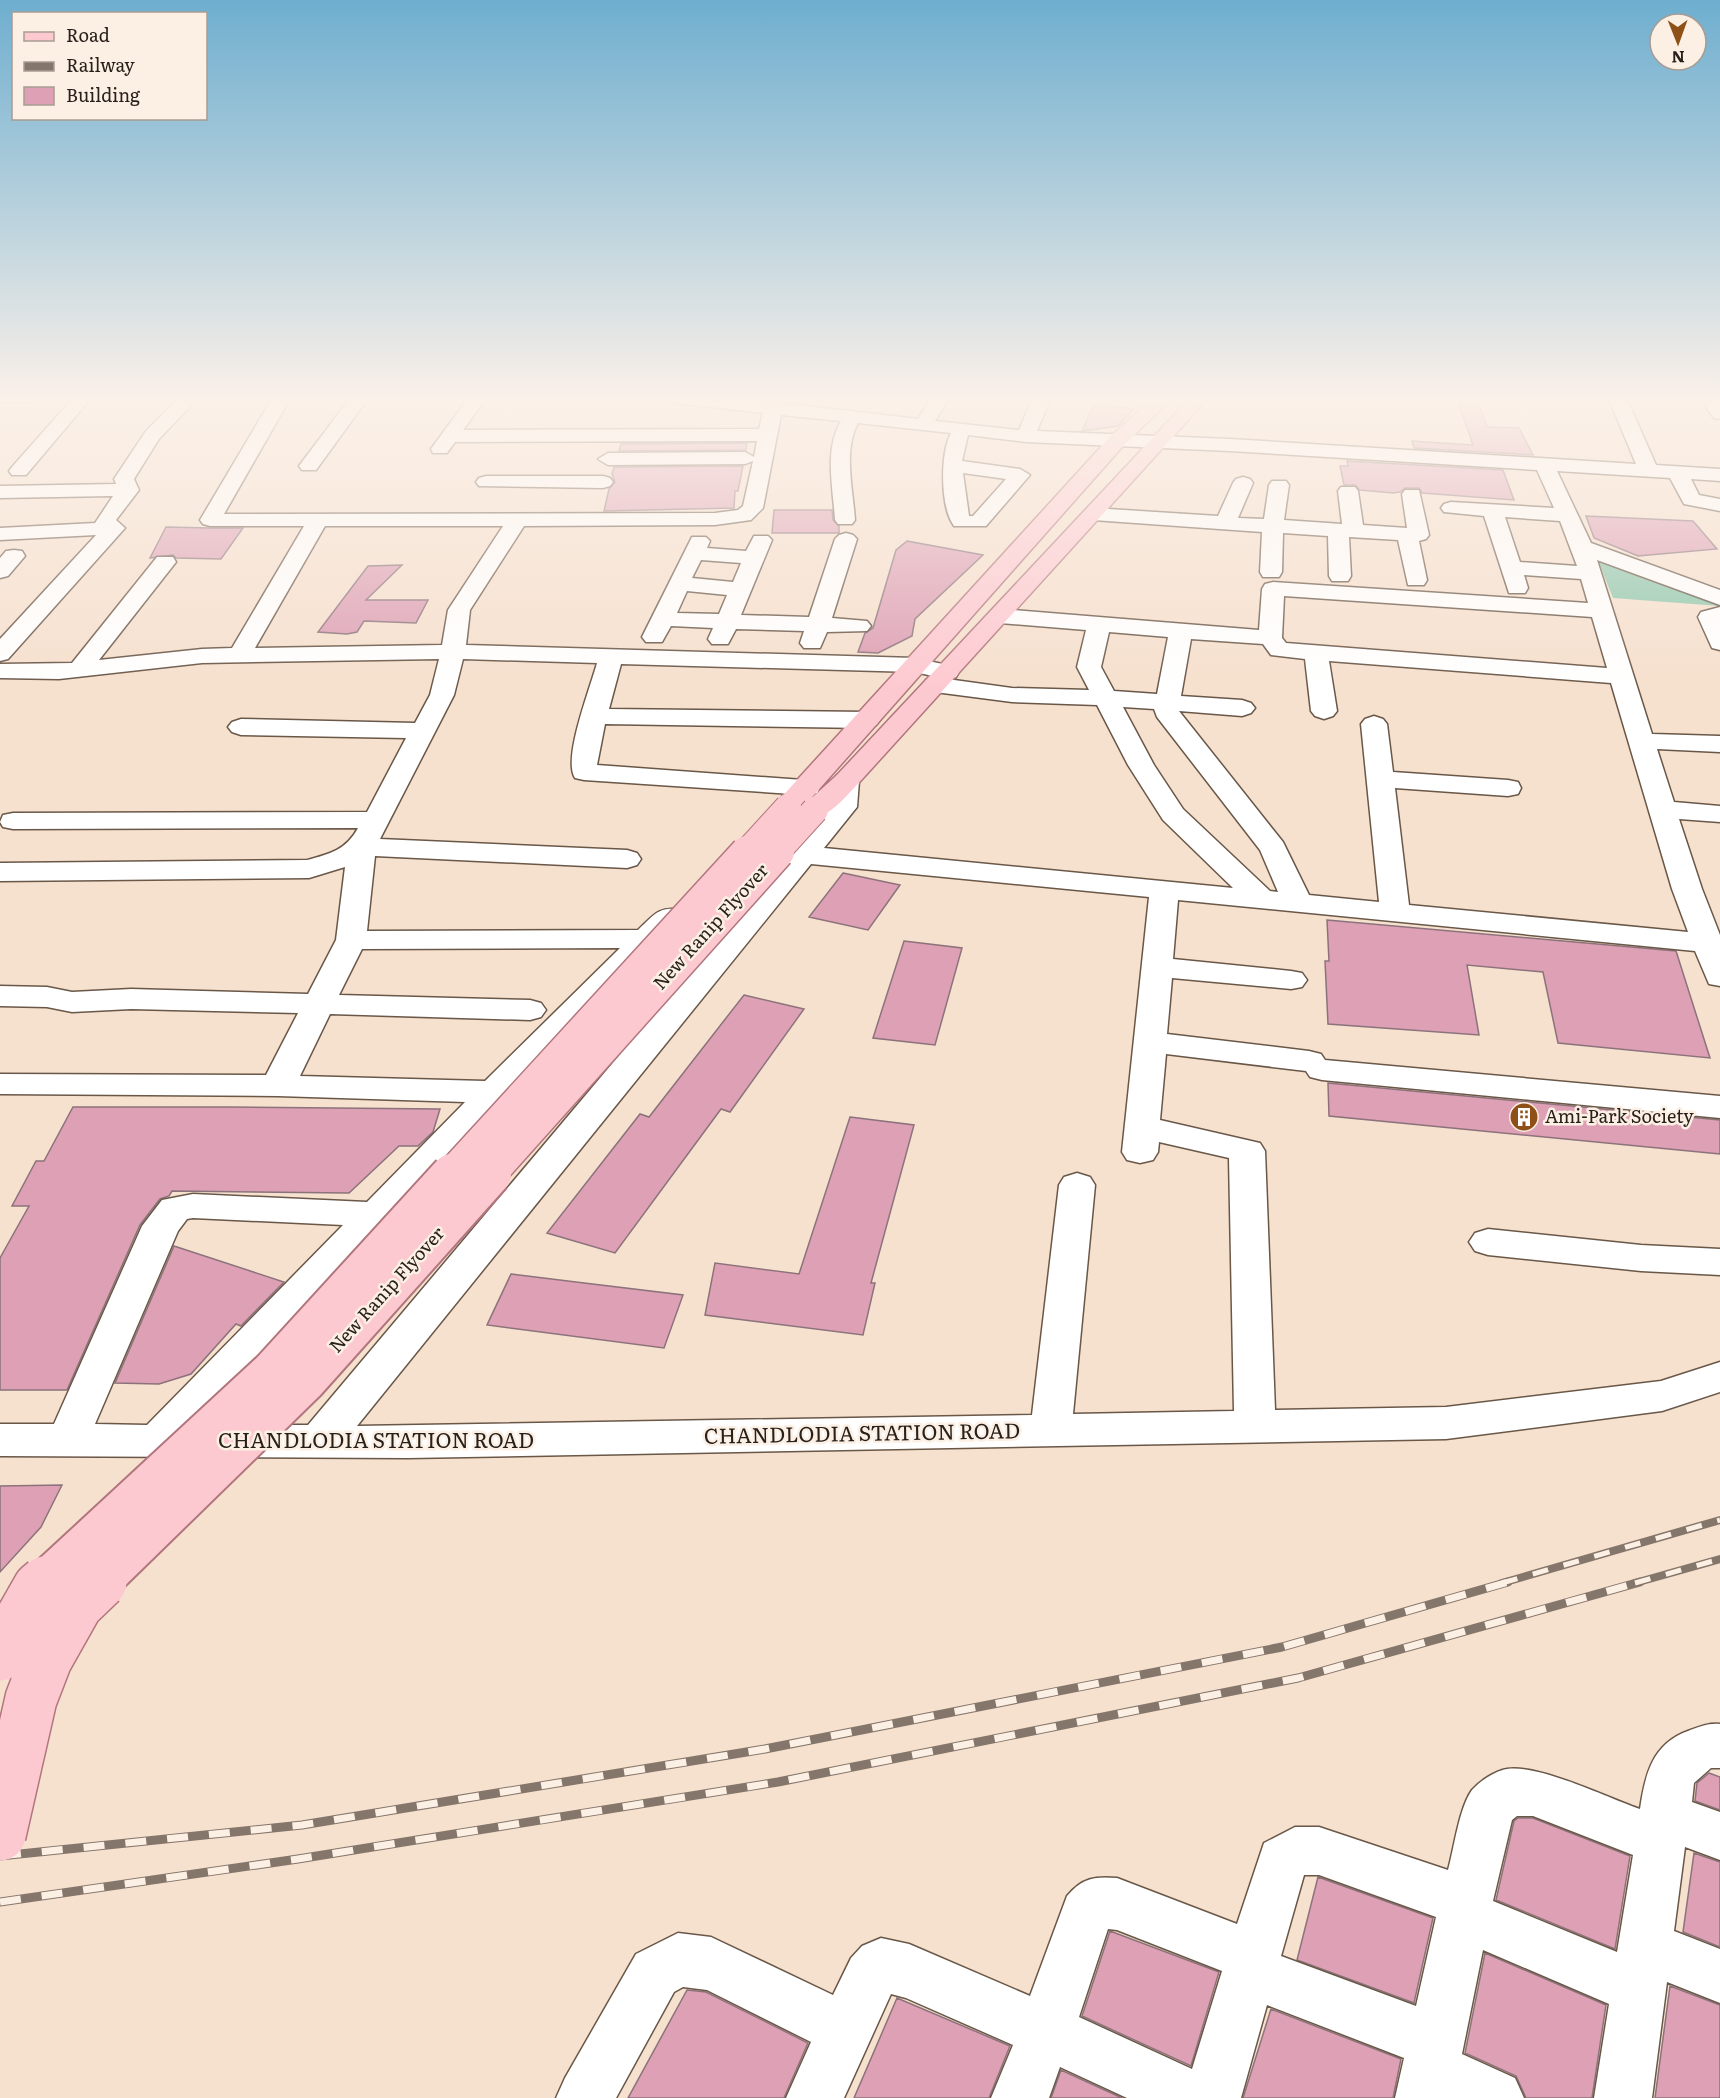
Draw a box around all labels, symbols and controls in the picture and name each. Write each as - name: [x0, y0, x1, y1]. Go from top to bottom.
- legend: [12, 12, 207, 120]
- north arrow: [1648, 12, 1708, 72]
- text: Road: [66, 21, 110, 48]
- text: N: [1671, 46, 1685, 70]
- text: Railway: [66, 51, 135, 78]
- text: Building: [66, 81, 141, 108]
- street label: New Ranip Flyover: [646, 857, 774, 995]
- building icon: Ami-Park Society: [1508, 1101, 1540, 1133]
- place label: Ami-Park Society: [1545, 1102, 1694, 1129]
- street label: New Ranip Flyover: [322, 1220, 450, 1358]
- street label: CHANDLODIA STATION ROAD: [704, 1413, 1020, 1450]
- street label: CHANDLODIA STATION ROAD: [218, 1423, 534, 1454]

